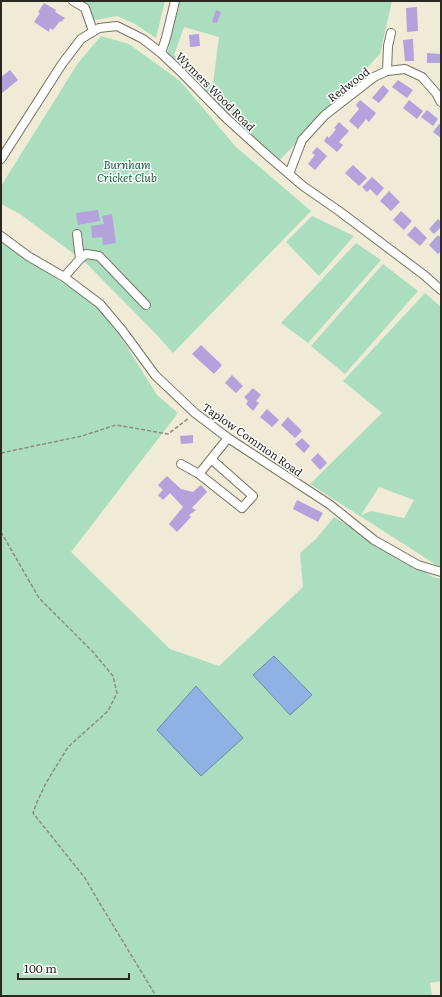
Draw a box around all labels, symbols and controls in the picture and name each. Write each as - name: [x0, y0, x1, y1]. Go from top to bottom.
- street label: Wymers Wood Road: [173, 48, 259, 134]
- street label: Redwood: [324, 63, 373, 105]
- park label: Burnham Cricket Club: [97, 156, 157, 185]
- street label: Taplow Common Road: [200, 398, 307, 480]
- scale bar: [18, 955, 129, 981]
- text: 100 m: [24, 959, 57, 977]

